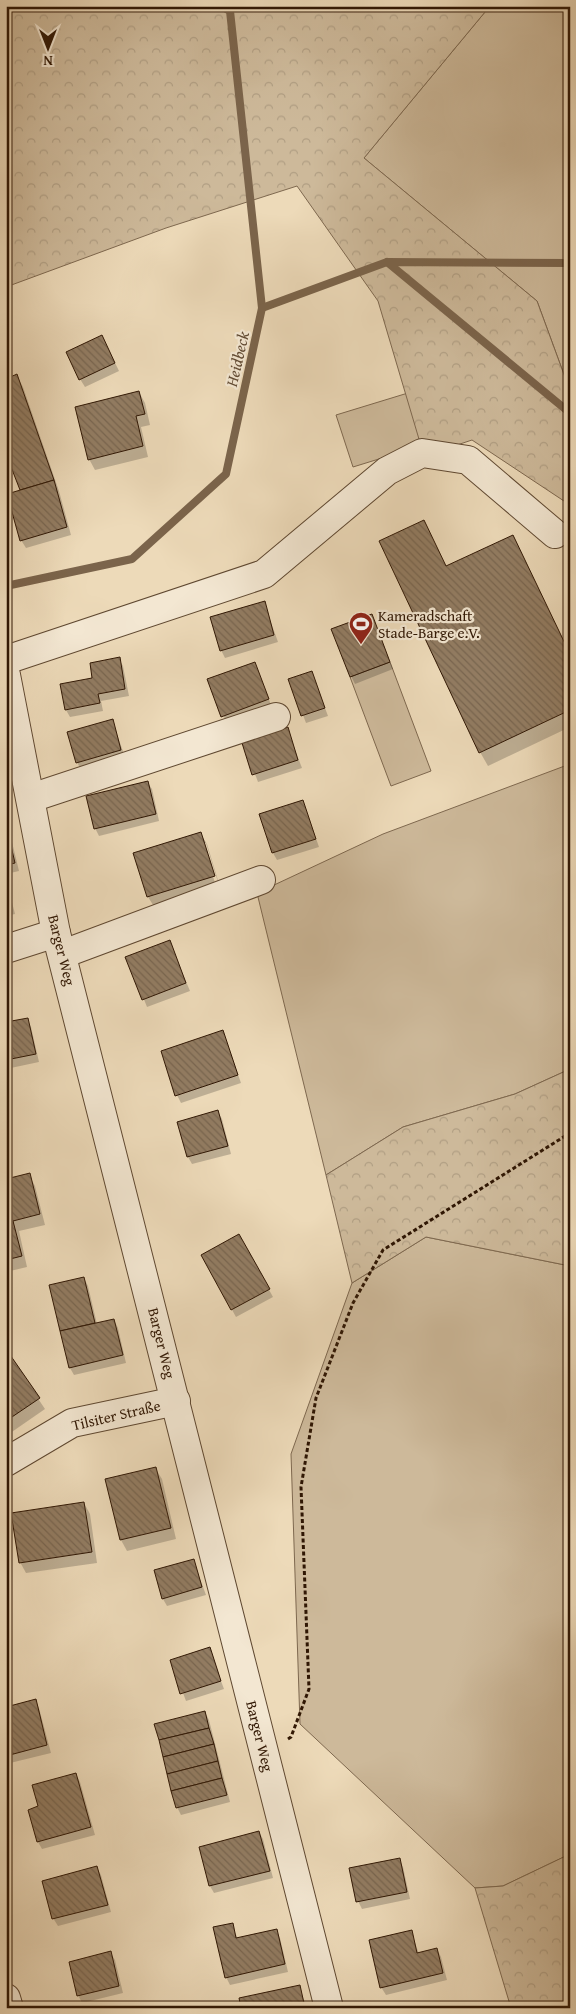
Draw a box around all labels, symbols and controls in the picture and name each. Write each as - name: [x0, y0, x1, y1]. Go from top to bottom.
- north arrow: [22, 22, 72, 72]
- text: N: [43, 51, 53, 71]
- water label: Heidbeck: [219, 329, 255, 390]
- place label: Kameradschaft Stade-Barge e.V.: [378, 605, 480, 643]
- sports icon: Kameradschaft Stade-Barge e.V.: [348, 611, 374, 645]
- street label: Barger Weg: [43, 912, 81, 988]
- street label: Barger Weg: [143, 1305, 181, 1381]
- street label: Tilsiter Straße: [70, 1395, 162, 1435]
- street label: Barger Weg: [241, 1698, 279, 1774]

